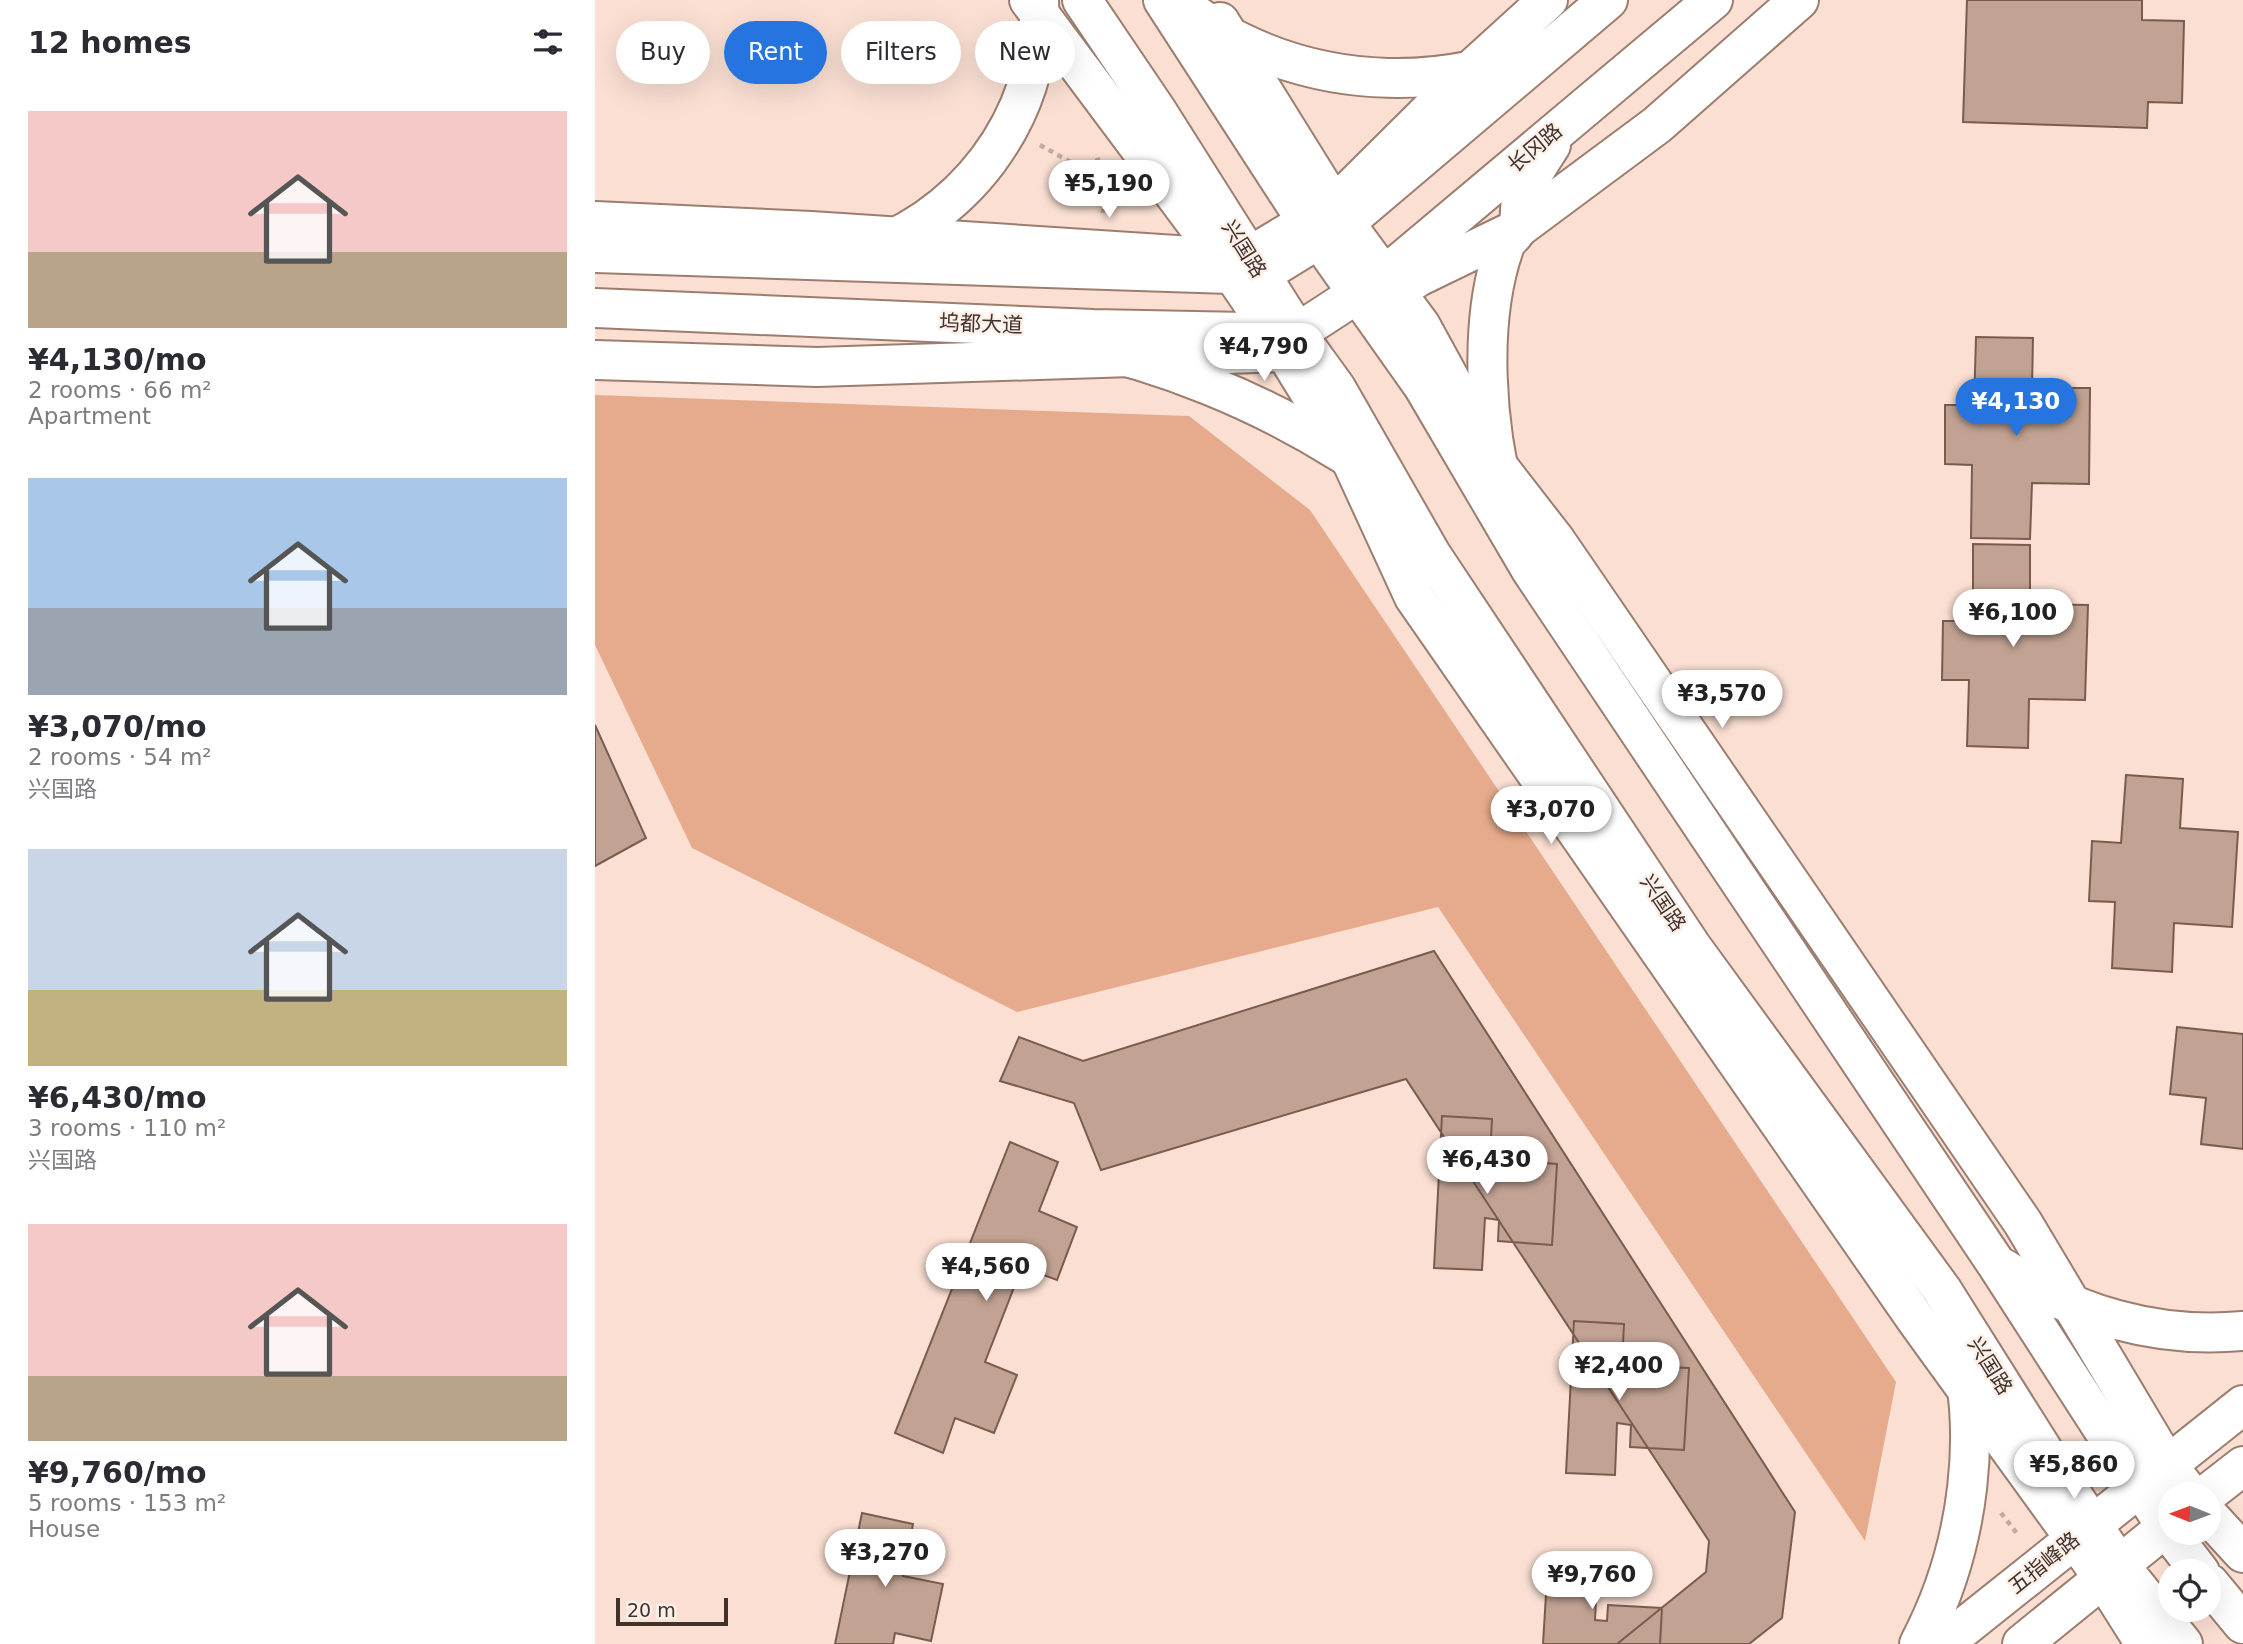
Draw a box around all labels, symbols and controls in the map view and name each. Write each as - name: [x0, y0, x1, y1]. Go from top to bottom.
- chip: Buy: [616, 21, 710, 84]
- chip: Rent: [724, 21, 827, 84]
- chip: Filters: [841, 21, 961, 84]
- chip: New: [975, 21, 1075, 84]
- icon: filters: [529, 23, 567, 61]
- text: 12 homes: [28, 25, 192, 60]
- street label: 长冈路: [1503, 119, 1567, 177]
- icon: home: [235, 156, 361, 282]
- pin: ¥5,190: [1052, 160, 1166, 220]
- text: ¥5,190: [1065, 170, 1153, 196]
- street label: 兴国路: [1217, 216, 1271, 282]
- street label: 坞都大道: [939, 311, 1023, 337]
- pin: ¥4,790: [1207, 324, 1321, 383]
- text: ¥4,790: [1220, 333, 1308, 359]
- text: ¥4,130/mo: [28, 342, 207, 377]
- text: 2 rooms · 66 m²: [28, 377, 212, 403]
- pin: ¥4,130: [1959, 378, 2073, 438]
- text: ¥4,130: [1972, 388, 2060, 414]
- text: Apartment: [28, 403, 151, 429]
- icon: home: [235, 523, 361, 649]
- pin: ¥6,100: [1956, 590, 2070, 649]
- text: ¥6,100: [1969, 599, 2057, 625]
- pin: ¥3,570: [1665, 670, 1779, 730]
- text: ¥3,570: [1678, 680, 1766, 706]
- text: ¥3,070/mo: [28, 709, 207, 744]
- text: 2 rooms · 54 m²: [28, 744, 212, 770]
- text: 兴国路: [28, 776, 97, 802]
- pin: ¥3,070: [1494, 786, 1608, 846]
- text: ¥3,070: [1507, 796, 1595, 822]
- street label: 兴国路: [1635, 870, 1691, 936]
- icon: home: [235, 894, 361, 1020]
- text: ¥6,430/mo: [28, 1080, 207, 1115]
- text: 3 rooms · 110 m²: [28, 1115, 226, 1141]
- pin: ¥6,430: [1430, 1136, 1544, 1196]
- text: ¥6,430: [1443, 1146, 1531, 1172]
- text: 兴国路: [28, 1147, 97, 1173]
- pin: ¥4,560: [929, 1244, 1043, 1303]
- text: ¥4,560: [942, 1253, 1030, 1279]
- icon: home: [235, 1269, 361, 1395]
- street label: 兴国路: [1963, 1333, 2017, 1399]
- pin: ¥2,400: [1562, 1342, 1676, 1402]
- text: ¥2,400: [1575, 1352, 1663, 1378]
- pin: ¥5,860: [2017, 1442, 2131, 1501]
- text: ¥5,860: [2030, 1451, 2118, 1477]
- text: ¥9,760/mo: [28, 1455, 207, 1490]
- north arrow: [2158, 1482, 2221, 1545]
- map controls: [2158, 1482, 2221, 1622]
- text: 5 rooms · 153 m²: [28, 1490, 226, 1516]
- text: House: [28, 1516, 100, 1542]
- street label: 五指峰路: [2004, 1527, 2084, 1599]
- pin: ¥3,270: [828, 1530, 942, 1589]
- text: ¥3,270: [841, 1539, 929, 1565]
- pin: ¥9,760: [1535, 1552, 1649, 1611]
- button: locate: [2158, 1559, 2221, 1622]
- text: ¥9,760: [1548, 1561, 1636, 1587]
- scale bar: [616, 1595, 728, 1627]
- text: 20 m: [627, 1599, 676, 1621]

